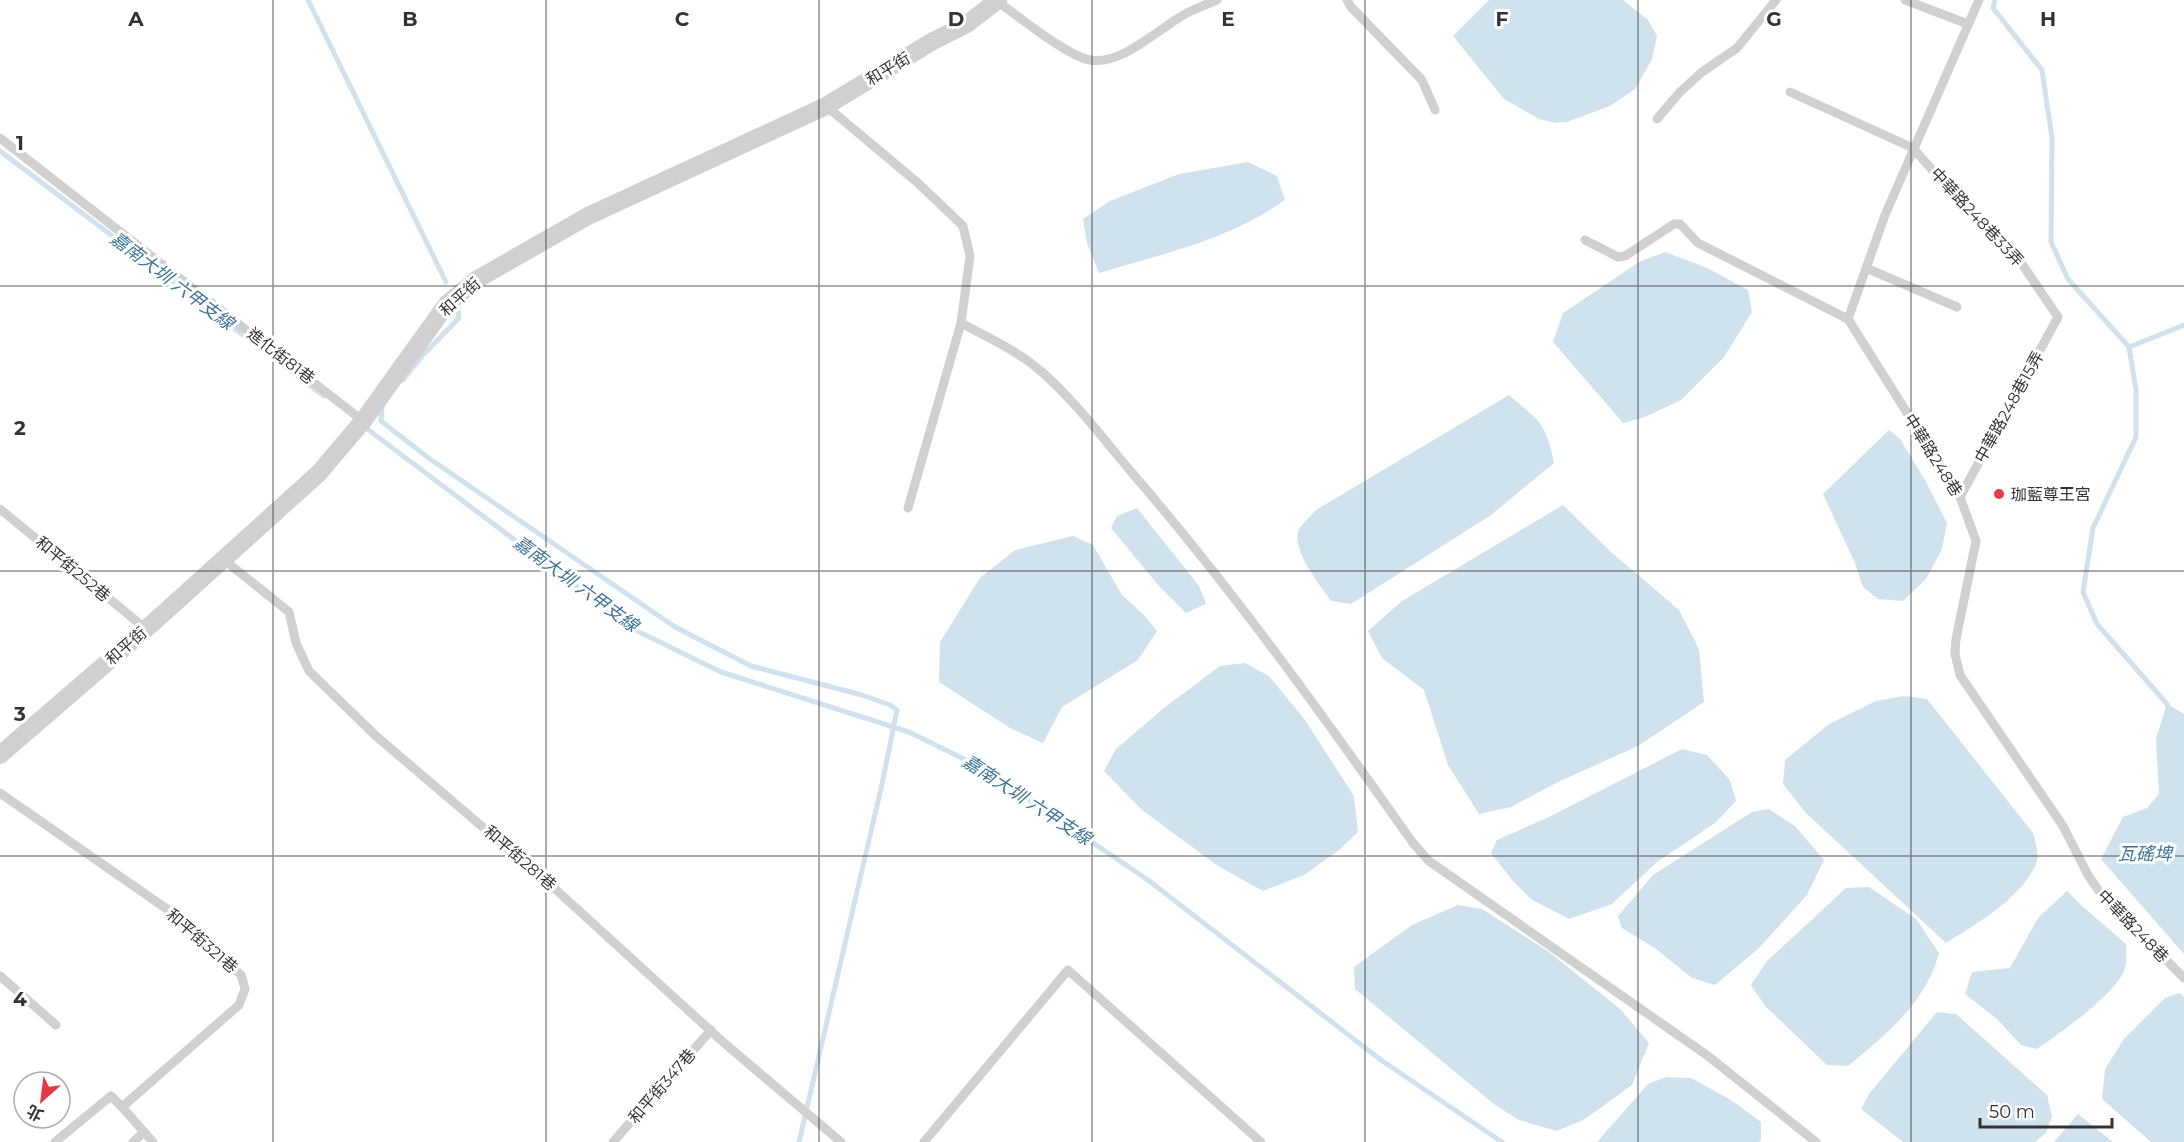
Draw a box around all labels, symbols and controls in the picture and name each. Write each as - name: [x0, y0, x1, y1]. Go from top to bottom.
- text: A: [127, 7, 144, 31]
- text: B: [402, 7, 418, 31]
- text: C: [675, 7, 690, 31]
- text: D: [948, 7, 964, 31]
- text: E: [1221, 7, 1235, 31]
- text: F: [1496, 7, 1509, 31]
- text: G: [1766, 7, 1782, 31]
- text: H: [2040, 7, 2056, 31]
- street label: 和平街: [863, 48, 913, 90]
- text: 1: [16, 131, 24, 155]
- street label: 中華路248巷33弄: [1927, 164, 2027, 270]
- water label: 嘉南大圳 六甲支線: [106, 227, 240, 336]
- street label: 和平街: [436, 274, 484, 320]
- street label: 進化街81巷: [244, 324, 318, 388]
- street label: 中華路248巷15弄: [1971, 348, 2047, 466]
- street label: 中華路248巷: [1900, 410, 1966, 500]
- text: 2: [14, 416, 26, 440]
- place label: 珈藍尊王宮: [2011, 485, 2091, 504]
- marker: 珈藍尊王宮: [1992, 487, 2006, 501]
- water label: 嘉南大圳 六甲支線: [509, 531, 644, 638]
- street label: 和平街252巷: [32, 532, 114, 606]
- street label: 和平街: [102, 623, 150, 669]
- text: 3: [13, 702, 26, 726]
- water label: 嘉南大圳 六甲支線: [959, 750, 1097, 851]
- street label: 和平街281巷: [480, 822, 560, 894]
- water label: 瓦磘埤: [2118, 843, 2174, 865]
- street label: 中華路248巷: [2094, 886, 2172, 966]
- street label: 和平街321巷: [163, 905, 241, 977]
- text: 4: [13, 987, 27, 1011]
- street label: 和平街347巷: [625, 1045, 699, 1127]
- north arrow: [12, 1070, 72, 1130]
- scale bar: [1980, 1091, 2112, 1129]
- text: 北: [24, 1101, 47, 1125]
- text: 50 m: [1989, 1101, 2035, 1123]

